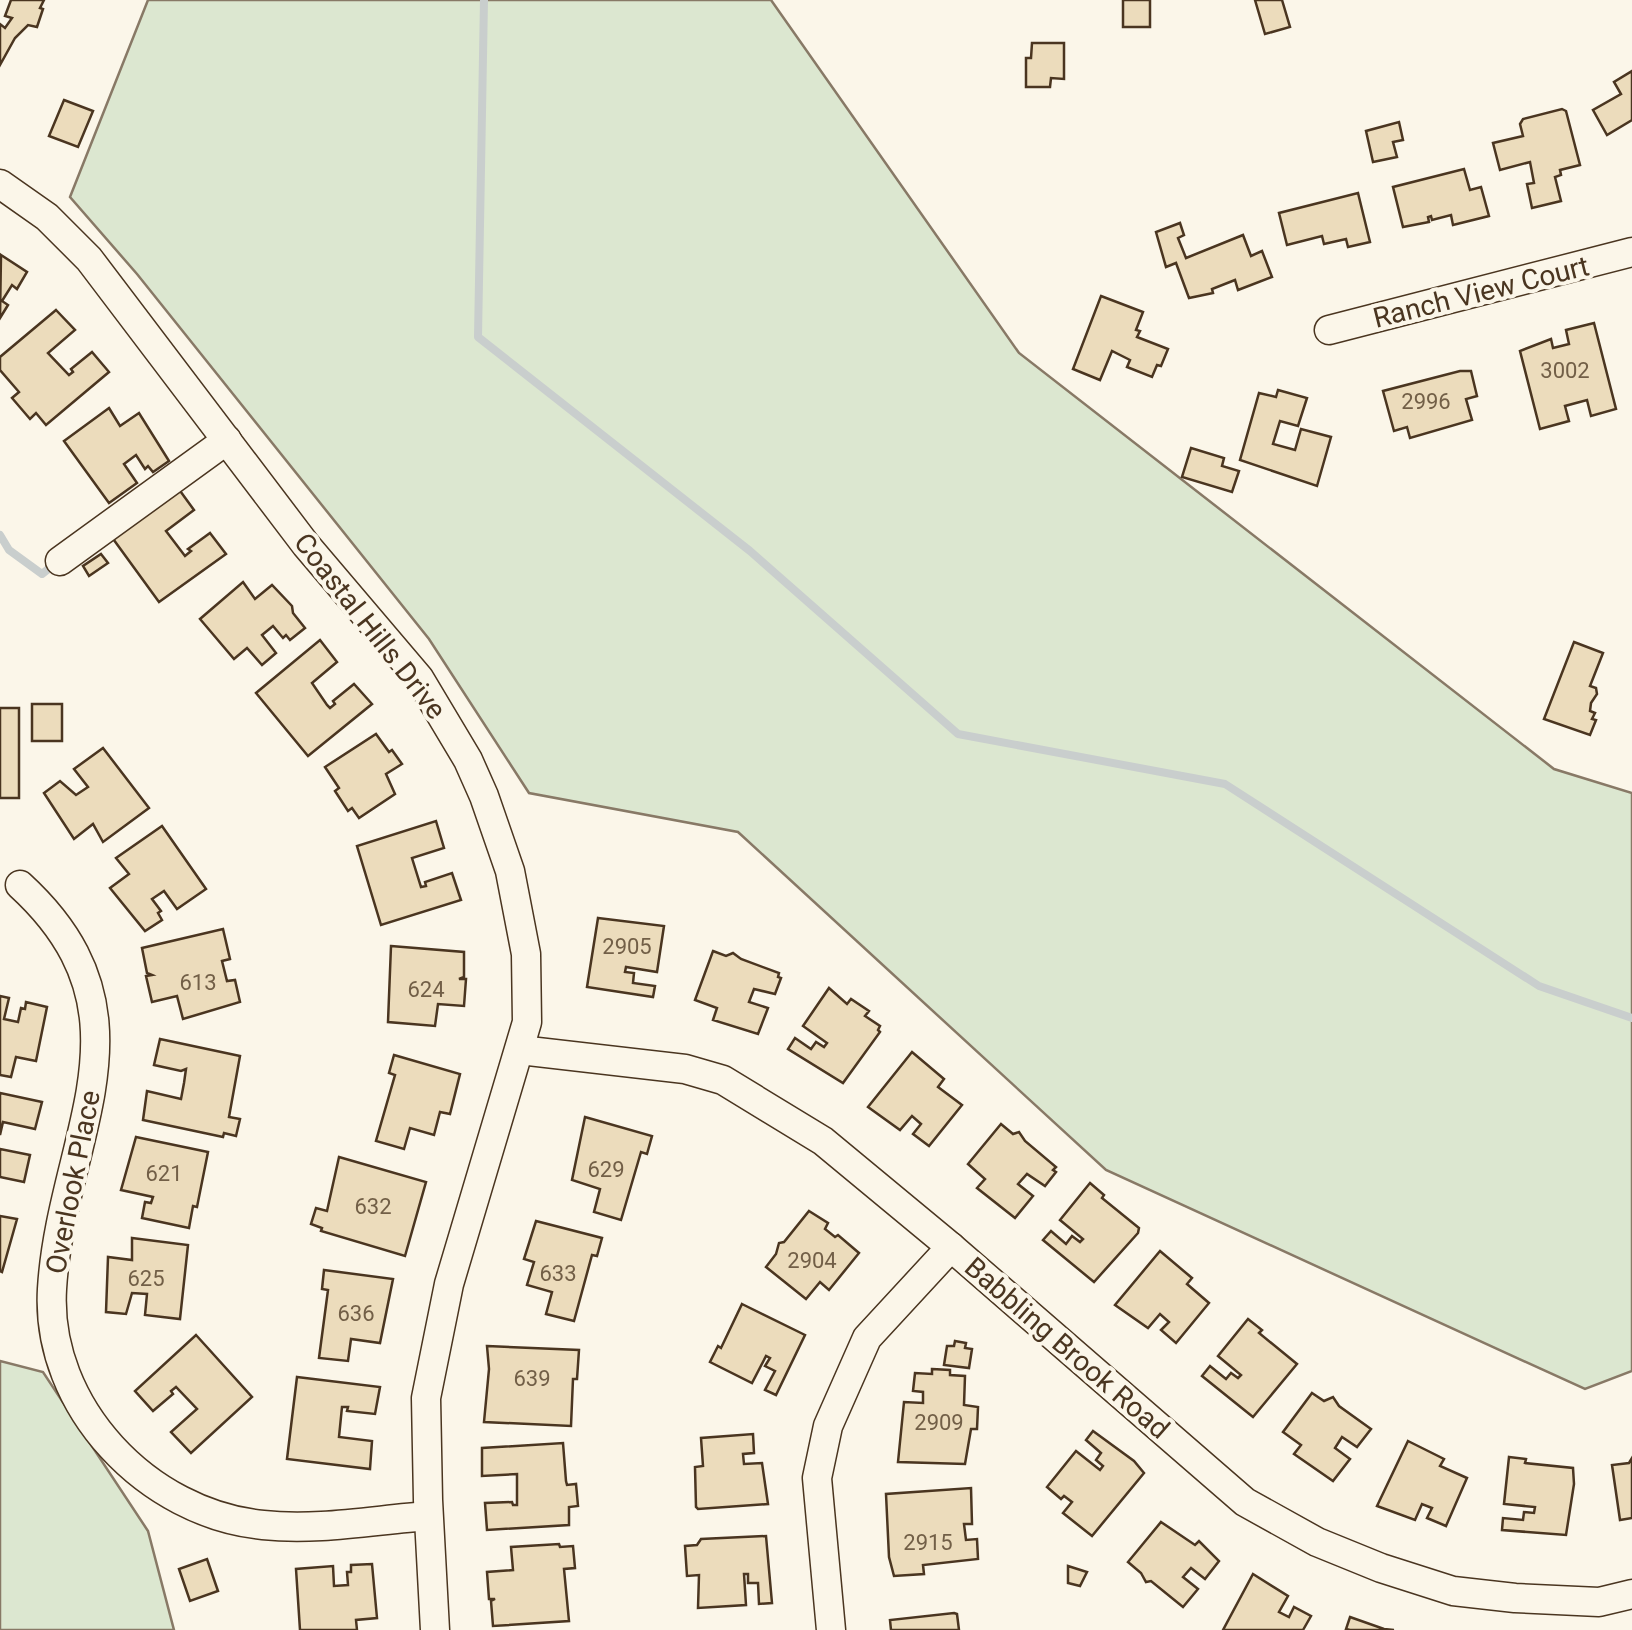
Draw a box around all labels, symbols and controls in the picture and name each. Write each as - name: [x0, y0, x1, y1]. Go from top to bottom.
- street label: Ranch View Court: [1370, 249, 1592, 335]
- house number: 3002: [1540, 358, 1590, 383]
- house number: 2996: [1401, 389, 1451, 414]
- street label: Coastal Hills Drive: [287, 527, 453, 725]
- house number: 2905: [602, 934, 652, 959]
- house number: 613: [179, 970, 217, 995]
- house number: 624: [407, 977, 445, 1002]
- street label: Overlook Place: [39, 1088, 107, 1276]
- house number: 629: [587, 1157, 625, 1182]
- house number: 621: [145, 1161, 183, 1186]
- house number: 632: [354, 1194, 392, 1219]
- house number: 2904: [787, 1248, 837, 1273]
- street label: Babbling Brook Road: [958, 1250, 1176, 1446]
- house number: 633: [539, 1261, 577, 1286]
- house number: 625: [127, 1266, 165, 1291]
- house number: 636: [337, 1301, 375, 1326]
- house number: 639: [513, 1366, 551, 1391]
- house number: 2909: [914, 1410, 964, 1435]
- house number: 2915: [903, 1530, 953, 1555]

